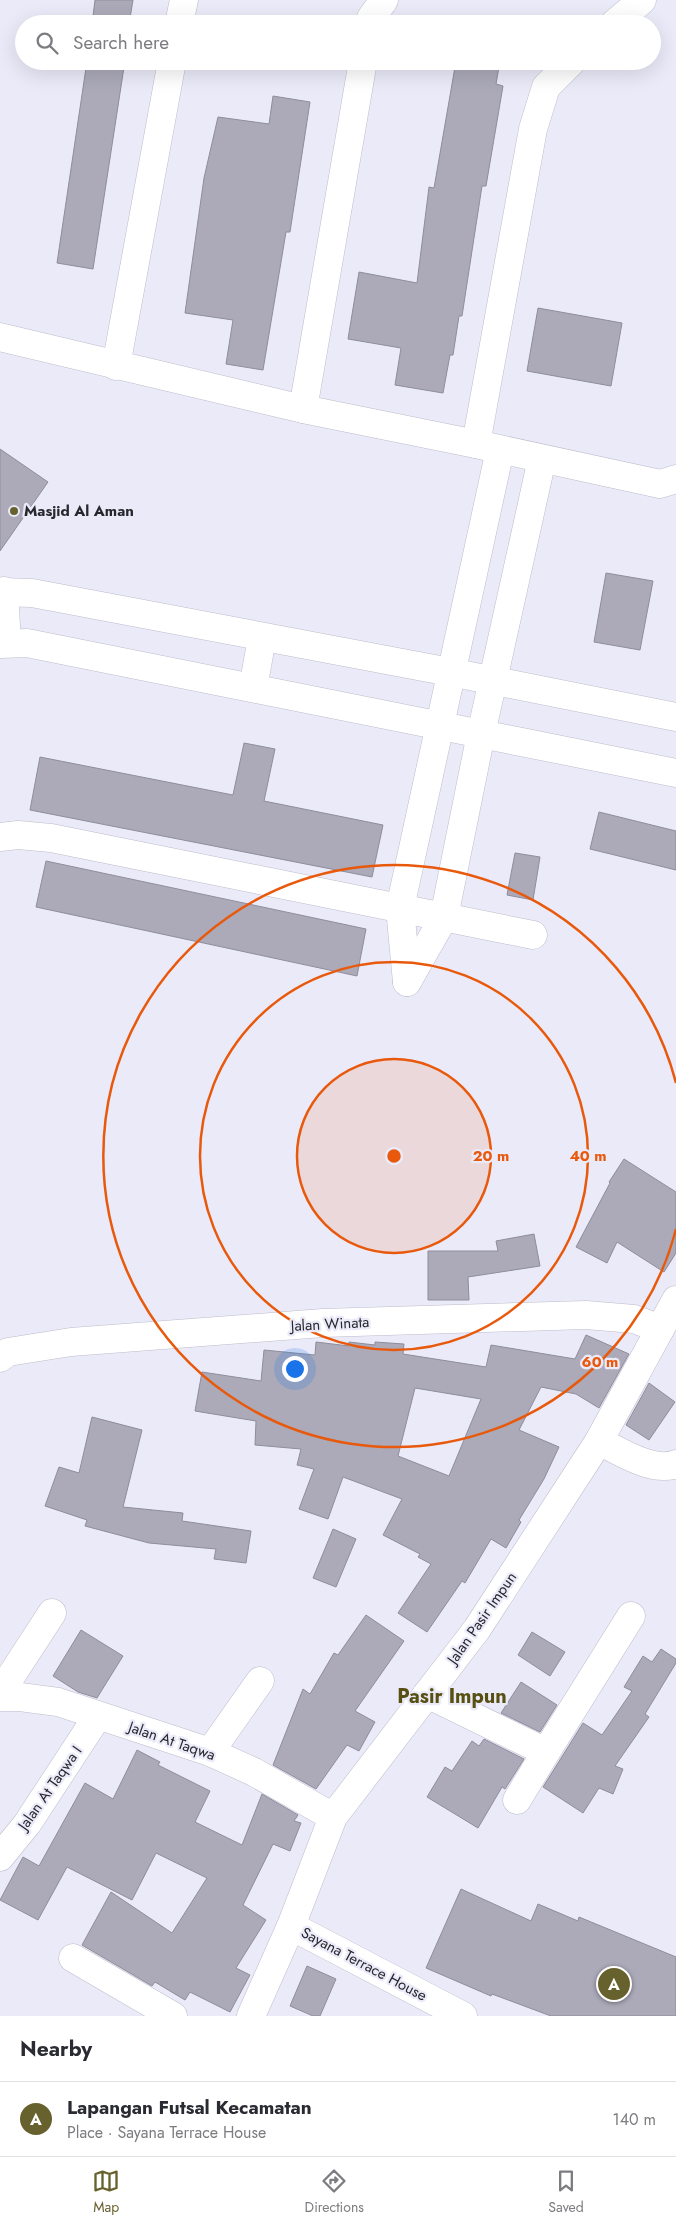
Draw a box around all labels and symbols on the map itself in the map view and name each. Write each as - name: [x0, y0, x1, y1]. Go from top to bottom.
- place label: Masjid Al Aman: [24, 500, 134, 522]
- marker: Masjid Al Aman: [8, 505, 20, 517]
- text: 20 m: [473, 1145, 509, 1167]
- text: 40 m: [569, 1145, 607, 1167]
- centre of rings: [385, 1147, 403, 1165]
- street label: Jalan Winata: [288, 1311, 370, 1337]
- text: 60 m: [582, 1351, 618, 1373]
- your location: [282, 1356, 308, 1382]
- street label: Jalan Pasir Impun: [441, 1567, 522, 1670]
- district label: Pasir Impun: [397, 1682, 507, 1711]
- street label: Jalan At Taqwa: [124, 1715, 218, 1766]
- street label: Jalan At Taqwa I: [12, 1741, 87, 1836]
- street label: Sayana Terrace House: [297, 1922, 431, 2007]
- pin: A: [598, 1965, 630, 2003]

